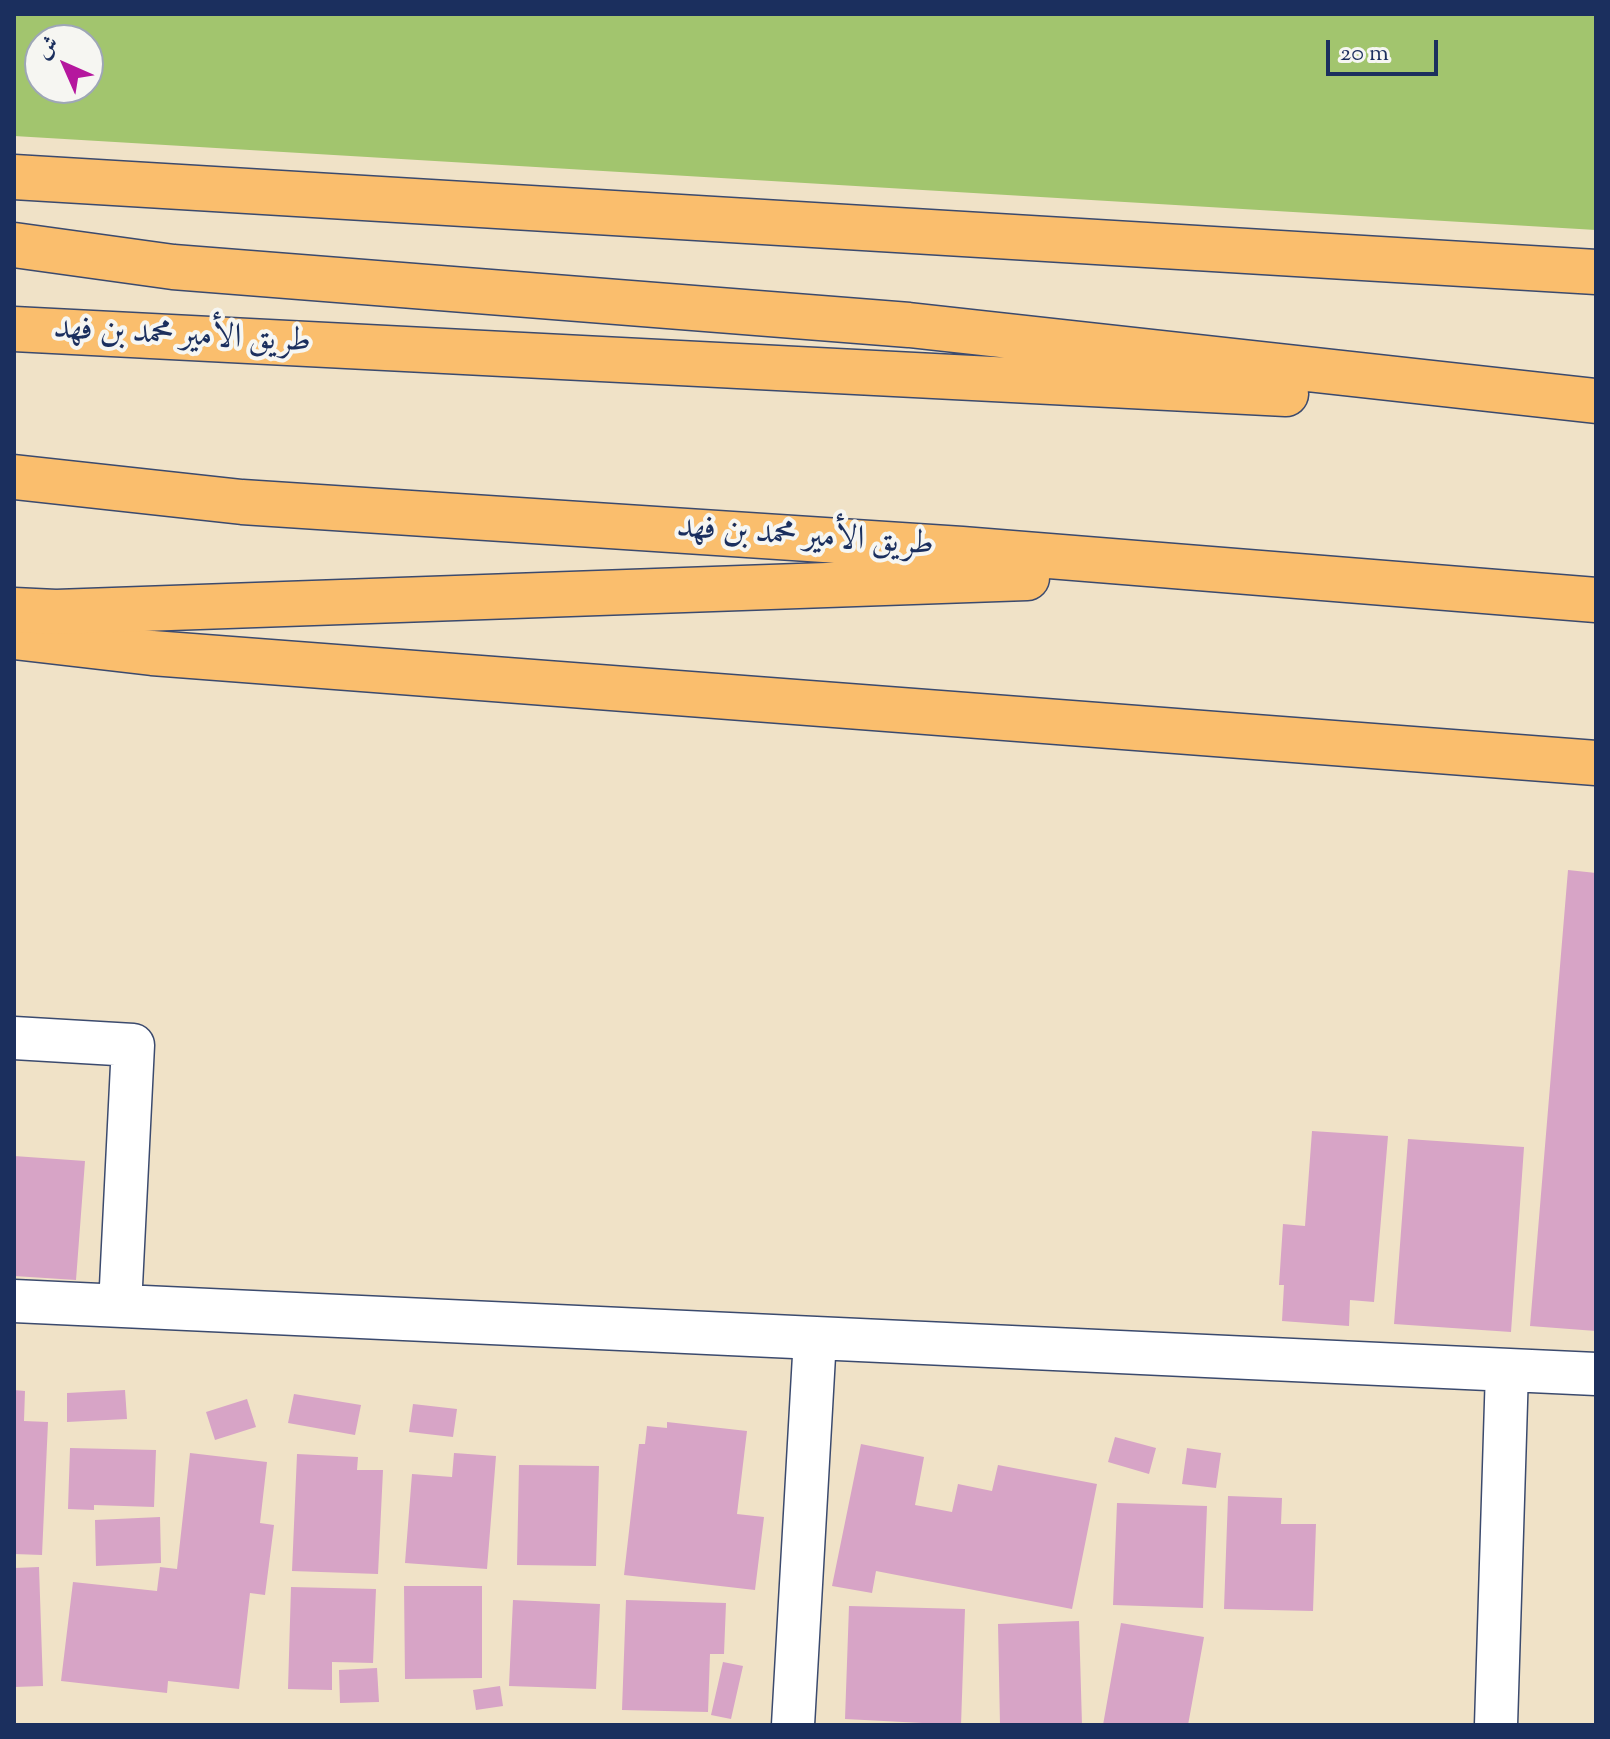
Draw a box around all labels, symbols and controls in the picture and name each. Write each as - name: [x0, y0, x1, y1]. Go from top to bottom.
- north arrow: [24, 24, 104, 104]
- scale bar: [1330, 24, 1442, 74]
- text: ش: [29, 29, 67, 67]
- text: 20 m: [1340, 37, 1389, 71]
- street label: طريق الأمير محمد بن فهد: [52, 311, 312, 365]
- street label: طريق الأمير محمد بن فهد: [675, 510, 935, 568]

